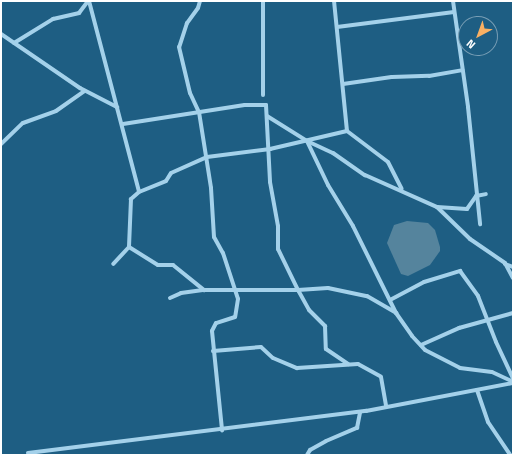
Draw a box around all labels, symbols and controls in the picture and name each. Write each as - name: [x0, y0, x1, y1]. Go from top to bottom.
- north arrow: [458, 16, 498, 56]
- text: N: [463, 36, 479, 53]

